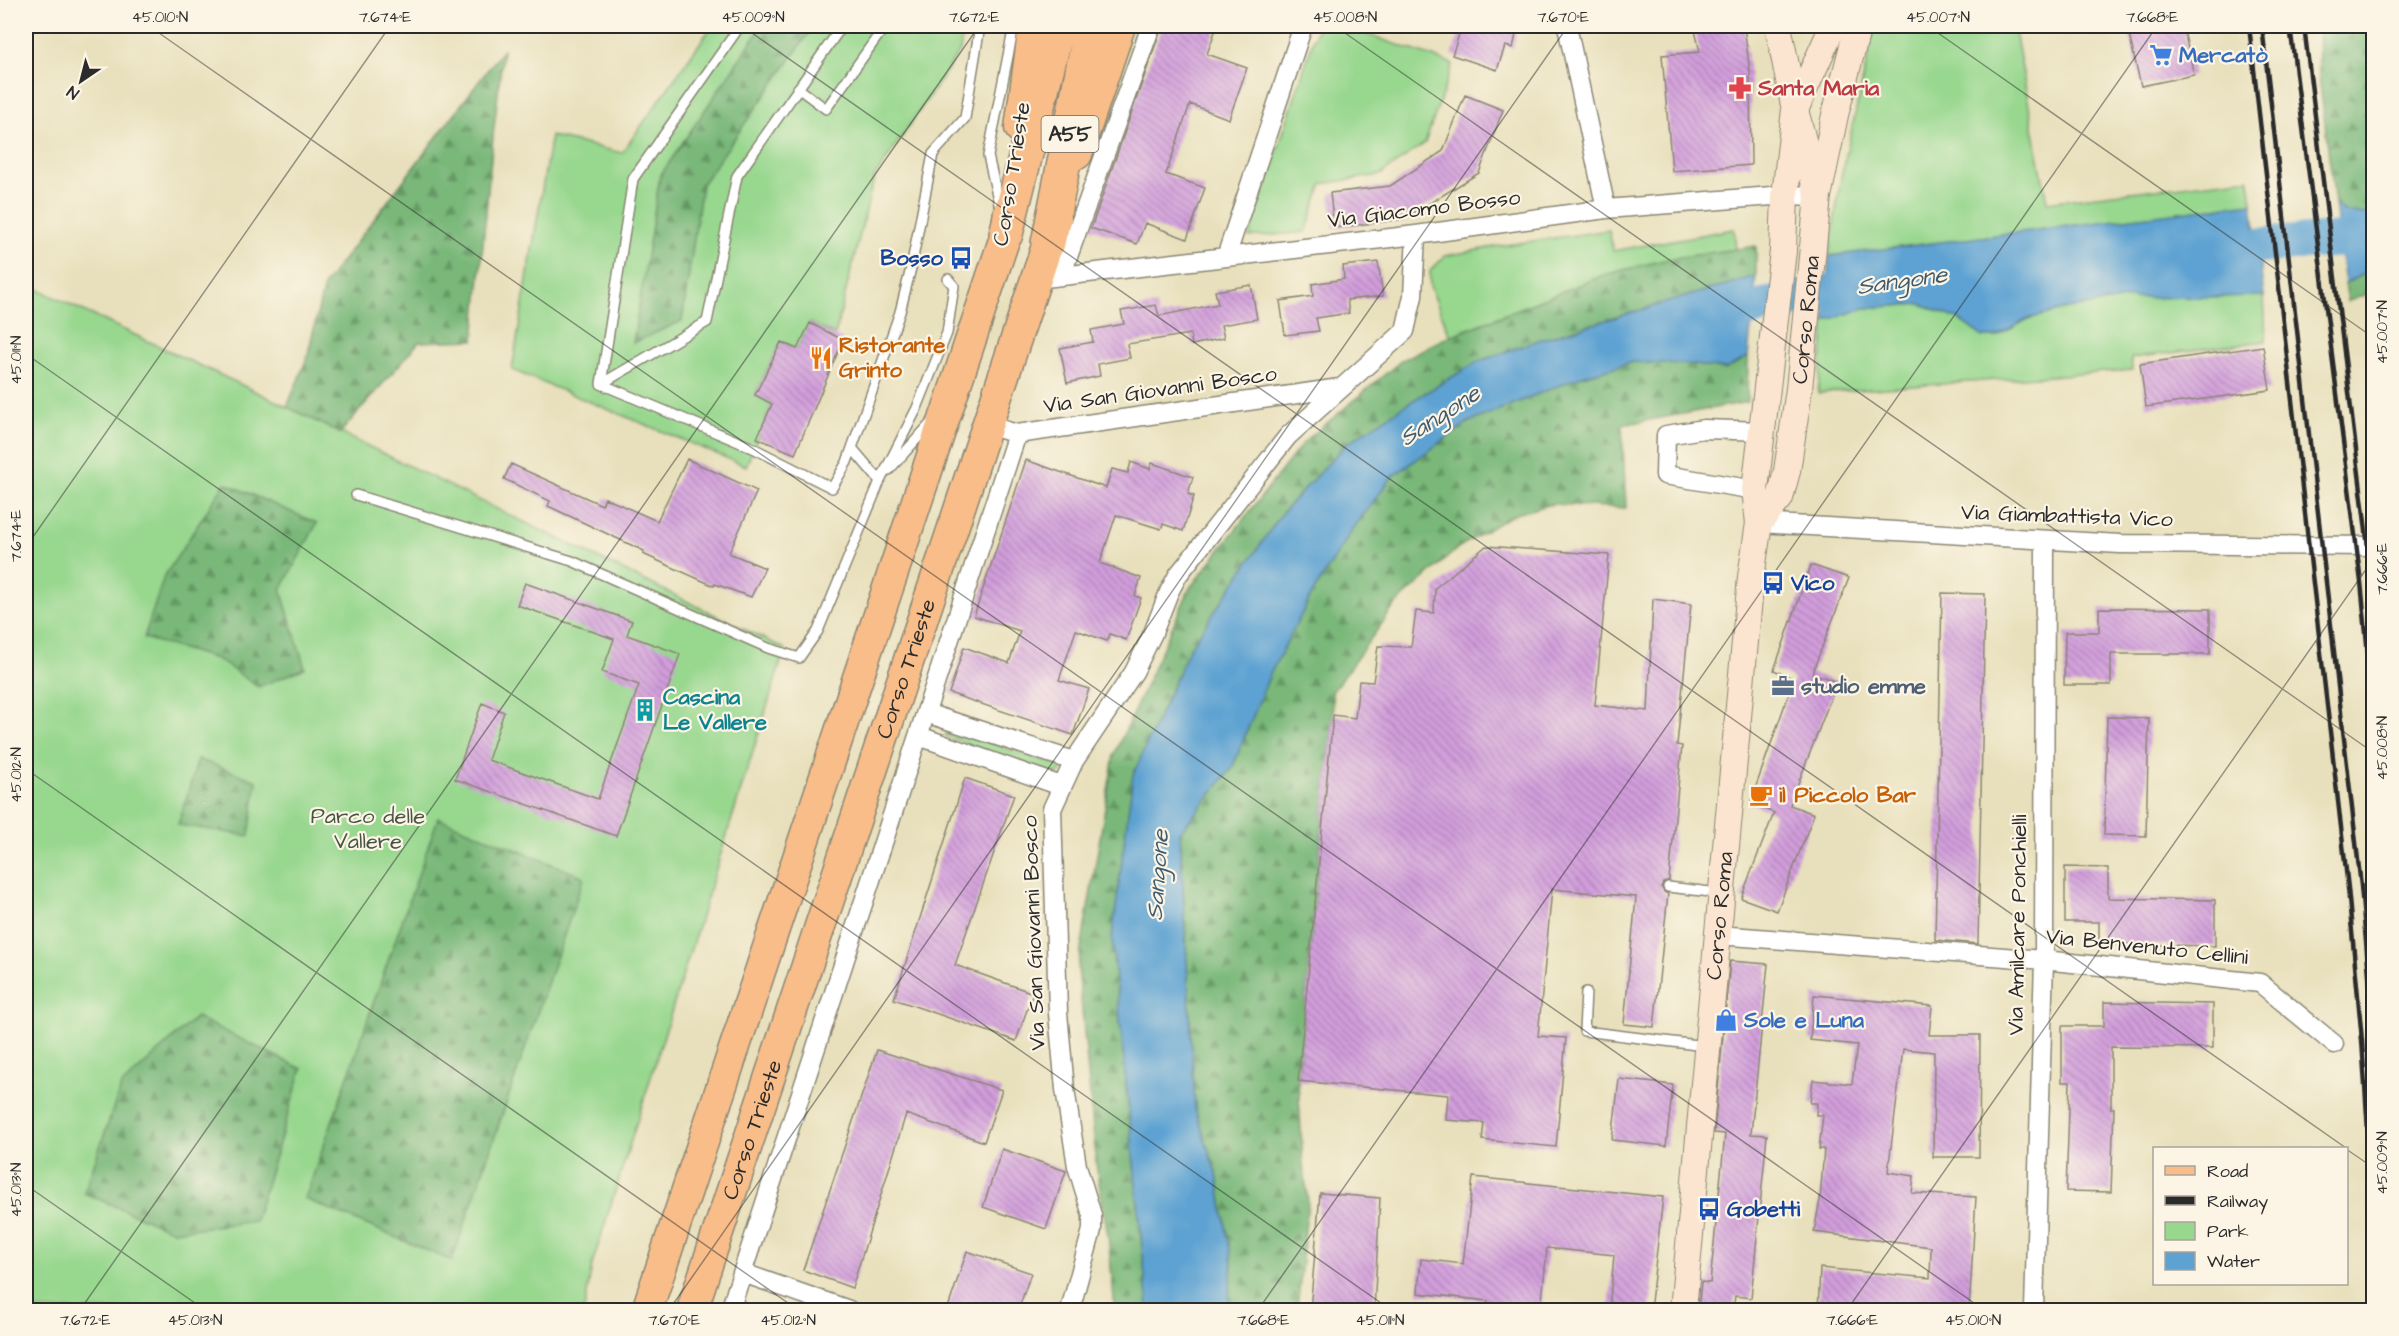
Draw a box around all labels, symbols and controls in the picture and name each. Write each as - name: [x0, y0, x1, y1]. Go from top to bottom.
- text: 45.010°N: [132, 7, 188, 28]
- text: 7.674°E: [359, 7, 411, 28]
- text: 45.009°N: [721, 7, 785, 28]
- text: 7.672°E: [949, 7, 999, 28]
- text: 45.008°N: [1313, 7, 1377, 28]
- text: 7.670°E: [1537, 7, 1589, 28]
- text: 45.007°N: [1906, 7, 1970, 28]
- text: 7.668°E: [2126, 7, 2178, 28]
- place label: Mercatò: [2179, 40, 2268, 71]
- supermarket icon: Mercatò: [2148, 42, 2174, 68]
- north arrow: [51, 51, 111, 111]
- place label: Santa Maria: [1757, 73, 1880, 104]
- pharmacy icon: Santa Maria: [1727, 75, 1753, 101]
- text: N: [63, 81, 83, 104]
- street label: Corso Trieste: [985, 100, 1039, 248]
- road number: A55: [1042, 116, 1098, 152]
- street label: Via Giacomo Bosso: [1326, 182, 1523, 236]
- place label: Bosso: [881, 243, 944, 274]
- bus stop icon: Bosso: [948, 245, 974, 271]
- street label: Corso Roma: [1784, 254, 1828, 385]
- water label: Sangone: [1855, 258, 1950, 305]
- text: 45.007°N: [2372, 300, 2393, 364]
- place label: Ristorante Grinto: [839, 330, 946, 386]
- text: 45.011°N: [6, 336, 27, 384]
- restaurant icon: Ristorante Grinto: [808, 345, 834, 371]
- street label: Via San Giovanni Bosco: [1041, 358, 1279, 422]
- water label: Sangone: [1393, 377, 1489, 456]
- street label: Via Giambattista Vico: [1961, 497, 2174, 535]
- text: 7.674°E: [6, 510, 27, 562]
- text: 7.666°E: [2372, 543, 2393, 595]
- place label: Vico: [1790, 568, 1835, 599]
- bus stop icon: Vico: [1760, 570, 1786, 596]
- street label: Corso Trieste: [868, 595, 944, 743]
- place label: studio emme: [1801, 671, 1926, 702]
- office icon: studio emme: [1770, 673, 1796, 699]
- place label: Cascina Le Vallere: [663, 682, 767, 738]
- building icon: Cascina Le Vallere: [632, 697, 658, 723]
- text: 45.008°N: [2372, 716, 2393, 780]
- text: 45.012°N: [6, 747, 27, 803]
- place label: il Piccolo Bar: [1779, 780, 1917, 811]
- cafe icon: il Piccolo Bar: [1748, 782, 1774, 808]
- park label: Parco delle Vallere: [311, 801, 425, 857]
- street label: Via San Giovanni Bosco: [1014, 814, 1054, 1051]
- street label: Via Amilcare Ponchielli: [2001, 814, 2035, 1036]
- water label: Sangone: [1138, 828, 1179, 921]
- street label: Corso Roma: [1698, 850, 1741, 981]
- street label: Via Benvenuto Cellini: [2044, 921, 2250, 973]
- place label: Sole e Luna: [1743, 1005, 1865, 1036]
- shop icon: Sole e Luna: [1713, 1007, 1739, 1033]
- street label: Corso Trieste: [714, 1056, 790, 1204]
- text: 45.009°N: [2372, 1131, 2393, 1195]
- legend: [2153, 1147, 2348, 1285]
- text: Road: [2207, 1159, 2248, 1184]
- text: 45.013°N: [6, 1163, 27, 1217]
- text: Railway: [2207, 1189, 2268, 1215]
- place label: Gobetti: [1727, 1194, 1801, 1225]
- bus stop icon: Gobetti: [1696, 1196, 1722, 1222]
- text: Park: [2207, 1219, 2249, 1244]
- text: Water: [2207, 1249, 2260, 1274]
- text: 7.672°E: [60, 1310, 110, 1331]
- text: 45.013°N: [168, 1310, 222, 1331]
- text: 7.670°E: [648, 1310, 700, 1331]
- text: 45.012°N: [760, 1310, 816, 1331]
- text: 7.668°E: [1237, 1310, 1289, 1331]
- text: 45.011°N: [1356, 1310, 1404, 1331]
- text: 7.666°E: [1826, 1310, 1878, 1331]
- text: 45.010°N: [1945, 1310, 2001, 1331]

